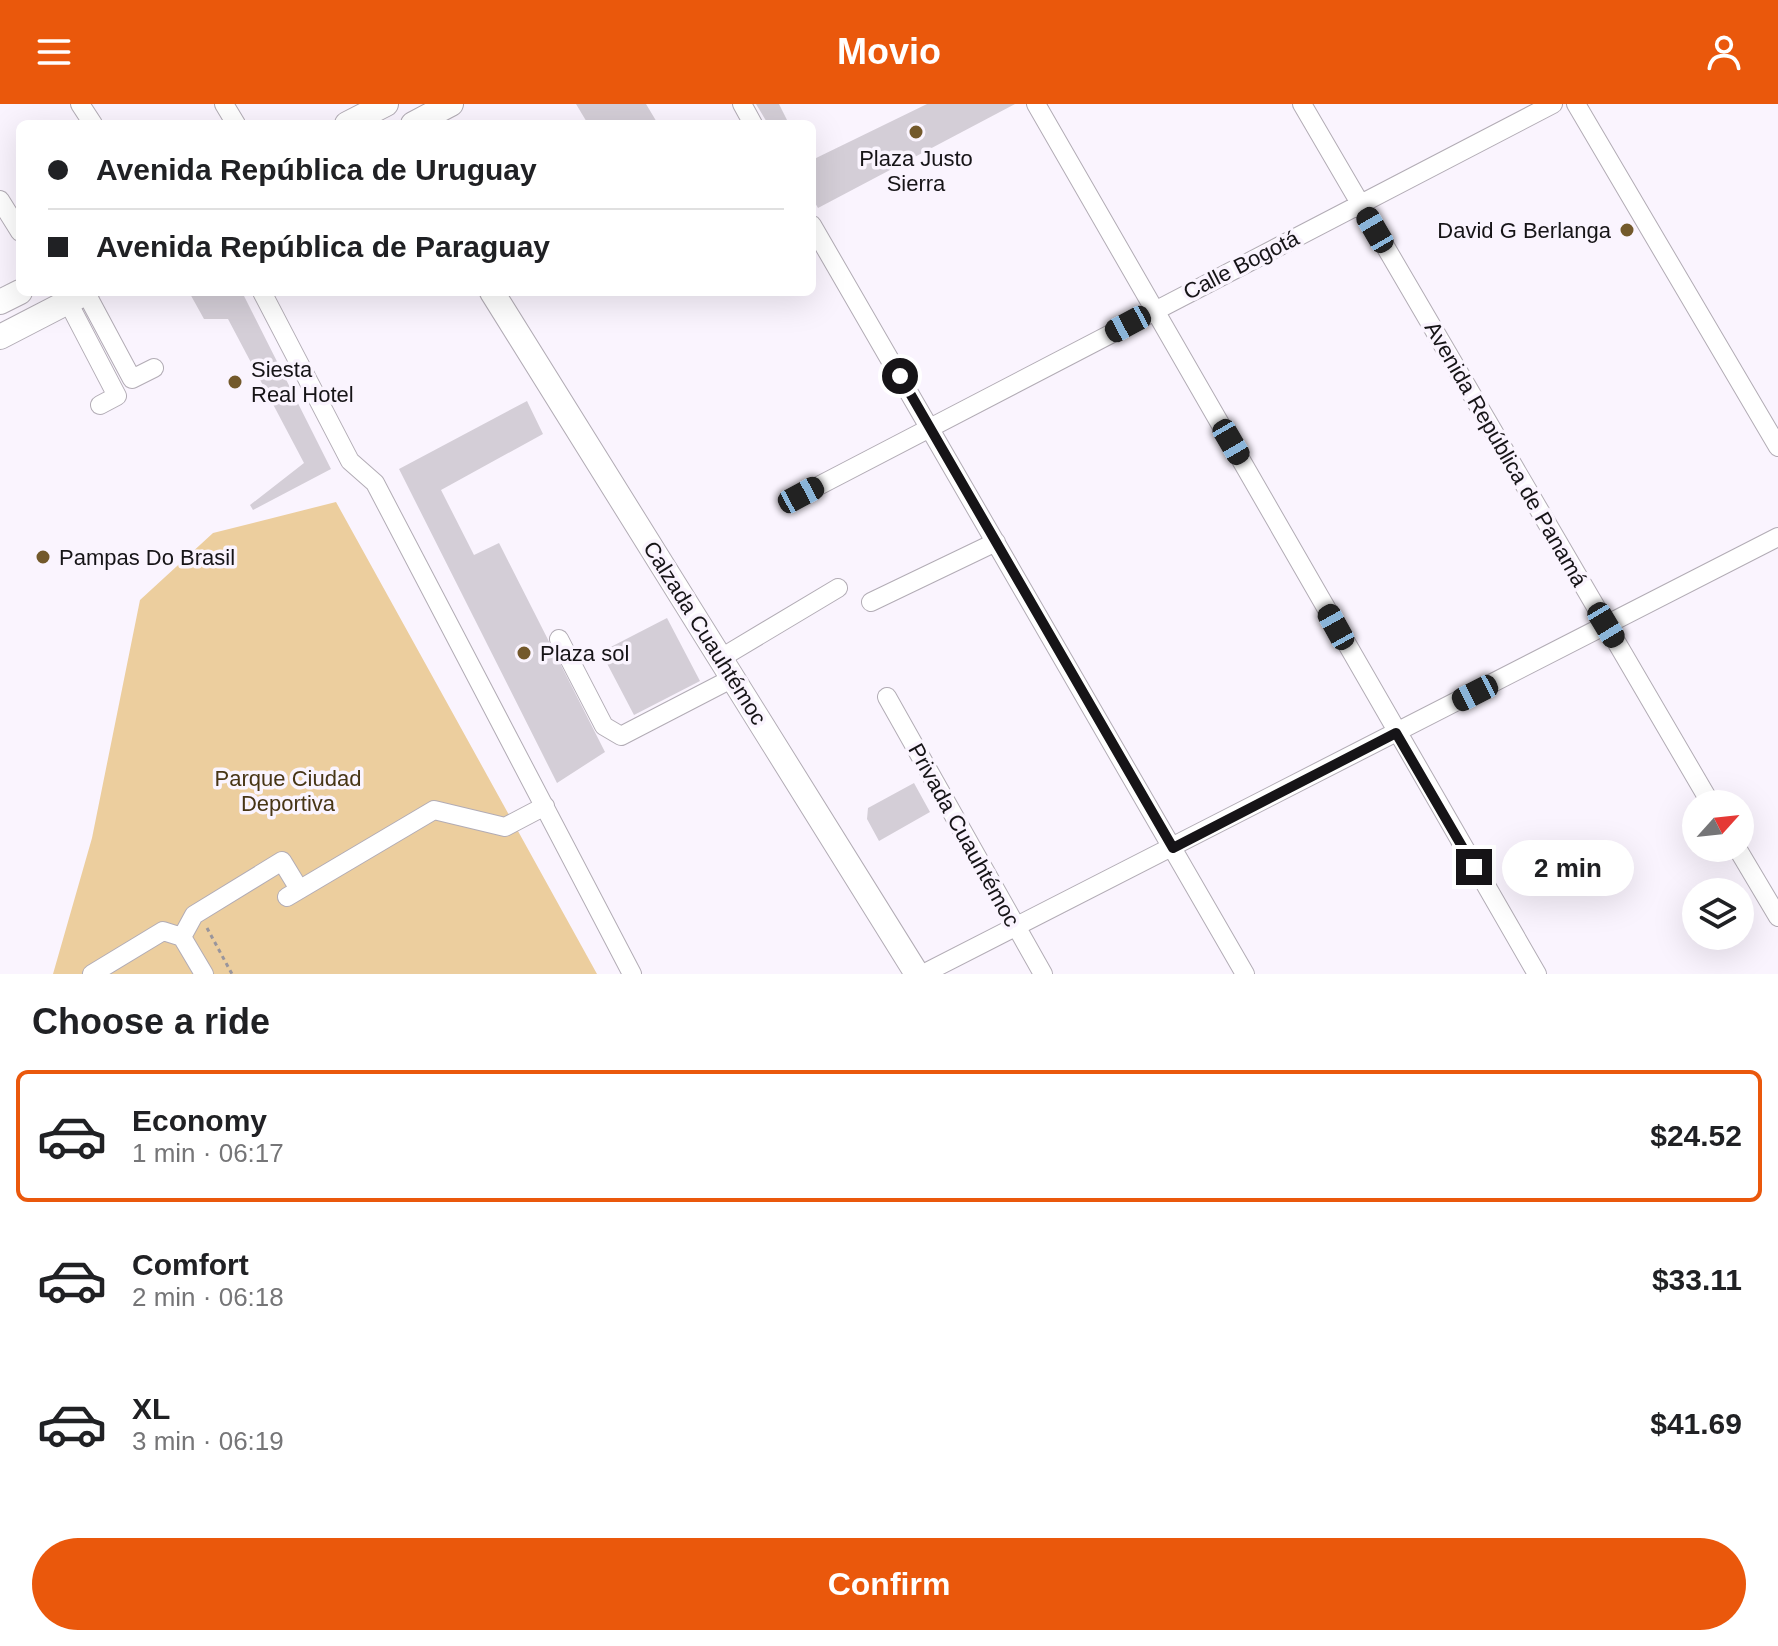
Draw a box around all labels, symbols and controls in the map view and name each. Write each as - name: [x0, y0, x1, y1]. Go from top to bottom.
- icon: menu: [32, 30, 76, 74]
- icon: person: [1702, 30, 1746, 74]
- text: Movio: [837, 31, 941, 72]
- marker: Plaza Justo Sierra: [907, 123, 925, 141]
- place label: Plaza Justo Sierra: [859, 146, 973, 196]
- text: Avenida República de Uruguay: [96, 153, 537, 186]
- car: [1353, 203, 1397, 257]
- place label: David G Berlanga: [1437, 218, 1612, 243]
- marker: David G Berlanga: [1618, 221, 1636, 239]
- street label: Calle Bogotá: [1179, 225, 1303, 305]
- text: Avenida República de Paraguay: [96, 230, 550, 263]
- car: [1101, 302, 1155, 346]
- street label: Avenida República de Panamá: [1420, 317, 1593, 592]
- place label: Siesta Real Hotel: [251, 357, 354, 407]
- route start: [882, 358, 918, 394]
- marker: Siesta Real Hotel: [226, 373, 244, 391]
- car: [1209, 415, 1253, 469]
- car: [774, 473, 828, 517]
- street label: Calzada Cuauhtémoc: [638, 537, 772, 729]
- place label: Pampas Do Brasil: [59, 545, 235, 570]
- marker: Pampas Do Brasil: [34, 548, 52, 566]
- car: [1583, 598, 1629, 652]
- car: [1314, 600, 1358, 654]
- place label: Plaza sol: [540, 641, 629, 666]
- marker: Plaza sol: [515, 644, 533, 662]
- car: [1448, 671, 1502, 715]
- street label: Privada Cuauhtémoc: [903, 739, 1025, 931]
- park label: Parque Ciudad Deportiva: [215, 766, 361, 816]
- north arrow: [1682, 790, 1754, 862]
- map controls: [1682, 790, 1754, 950]
- callout: 2 min: [1502, 839, 1634, 895]
- route end: [1456, 849, 1492, 885]
- text: 2 min: [1534, 853, 1602, 883]
- button: layers: [1682, 878, 1754, 950]
- text: Choose a ride: [32, 1001, 270, 1042]
- icon: car: [36, 1100, 108, 1172]
- text: Economy: [132, 1104, 267, 1137]
- text: $24.52: [1650, 1119, 1742, 1152]
- text: 1 min · 06:17: [132, 1138, 284, 1168]
- icon: car: [36, 1244, 108, 1316]
- text: Comfort: [132, 1248, 249, 1281]
- text: $33.11: [1652, 1263, 1742, 1296]
- text: 2 min · 06:18: [132, 1282, 284, 1312]
- icon: car: [36, 1388, 108, 1460]
- text: XL: [132, 1392, 170, 1425]
- text: $41.69: [1650, 1407, 1742, 1440]
- text: 3 min · 06:19: [132, 1426, 284, 1456]
- button: Confirm: [32, 1538, 1746, 1630]

